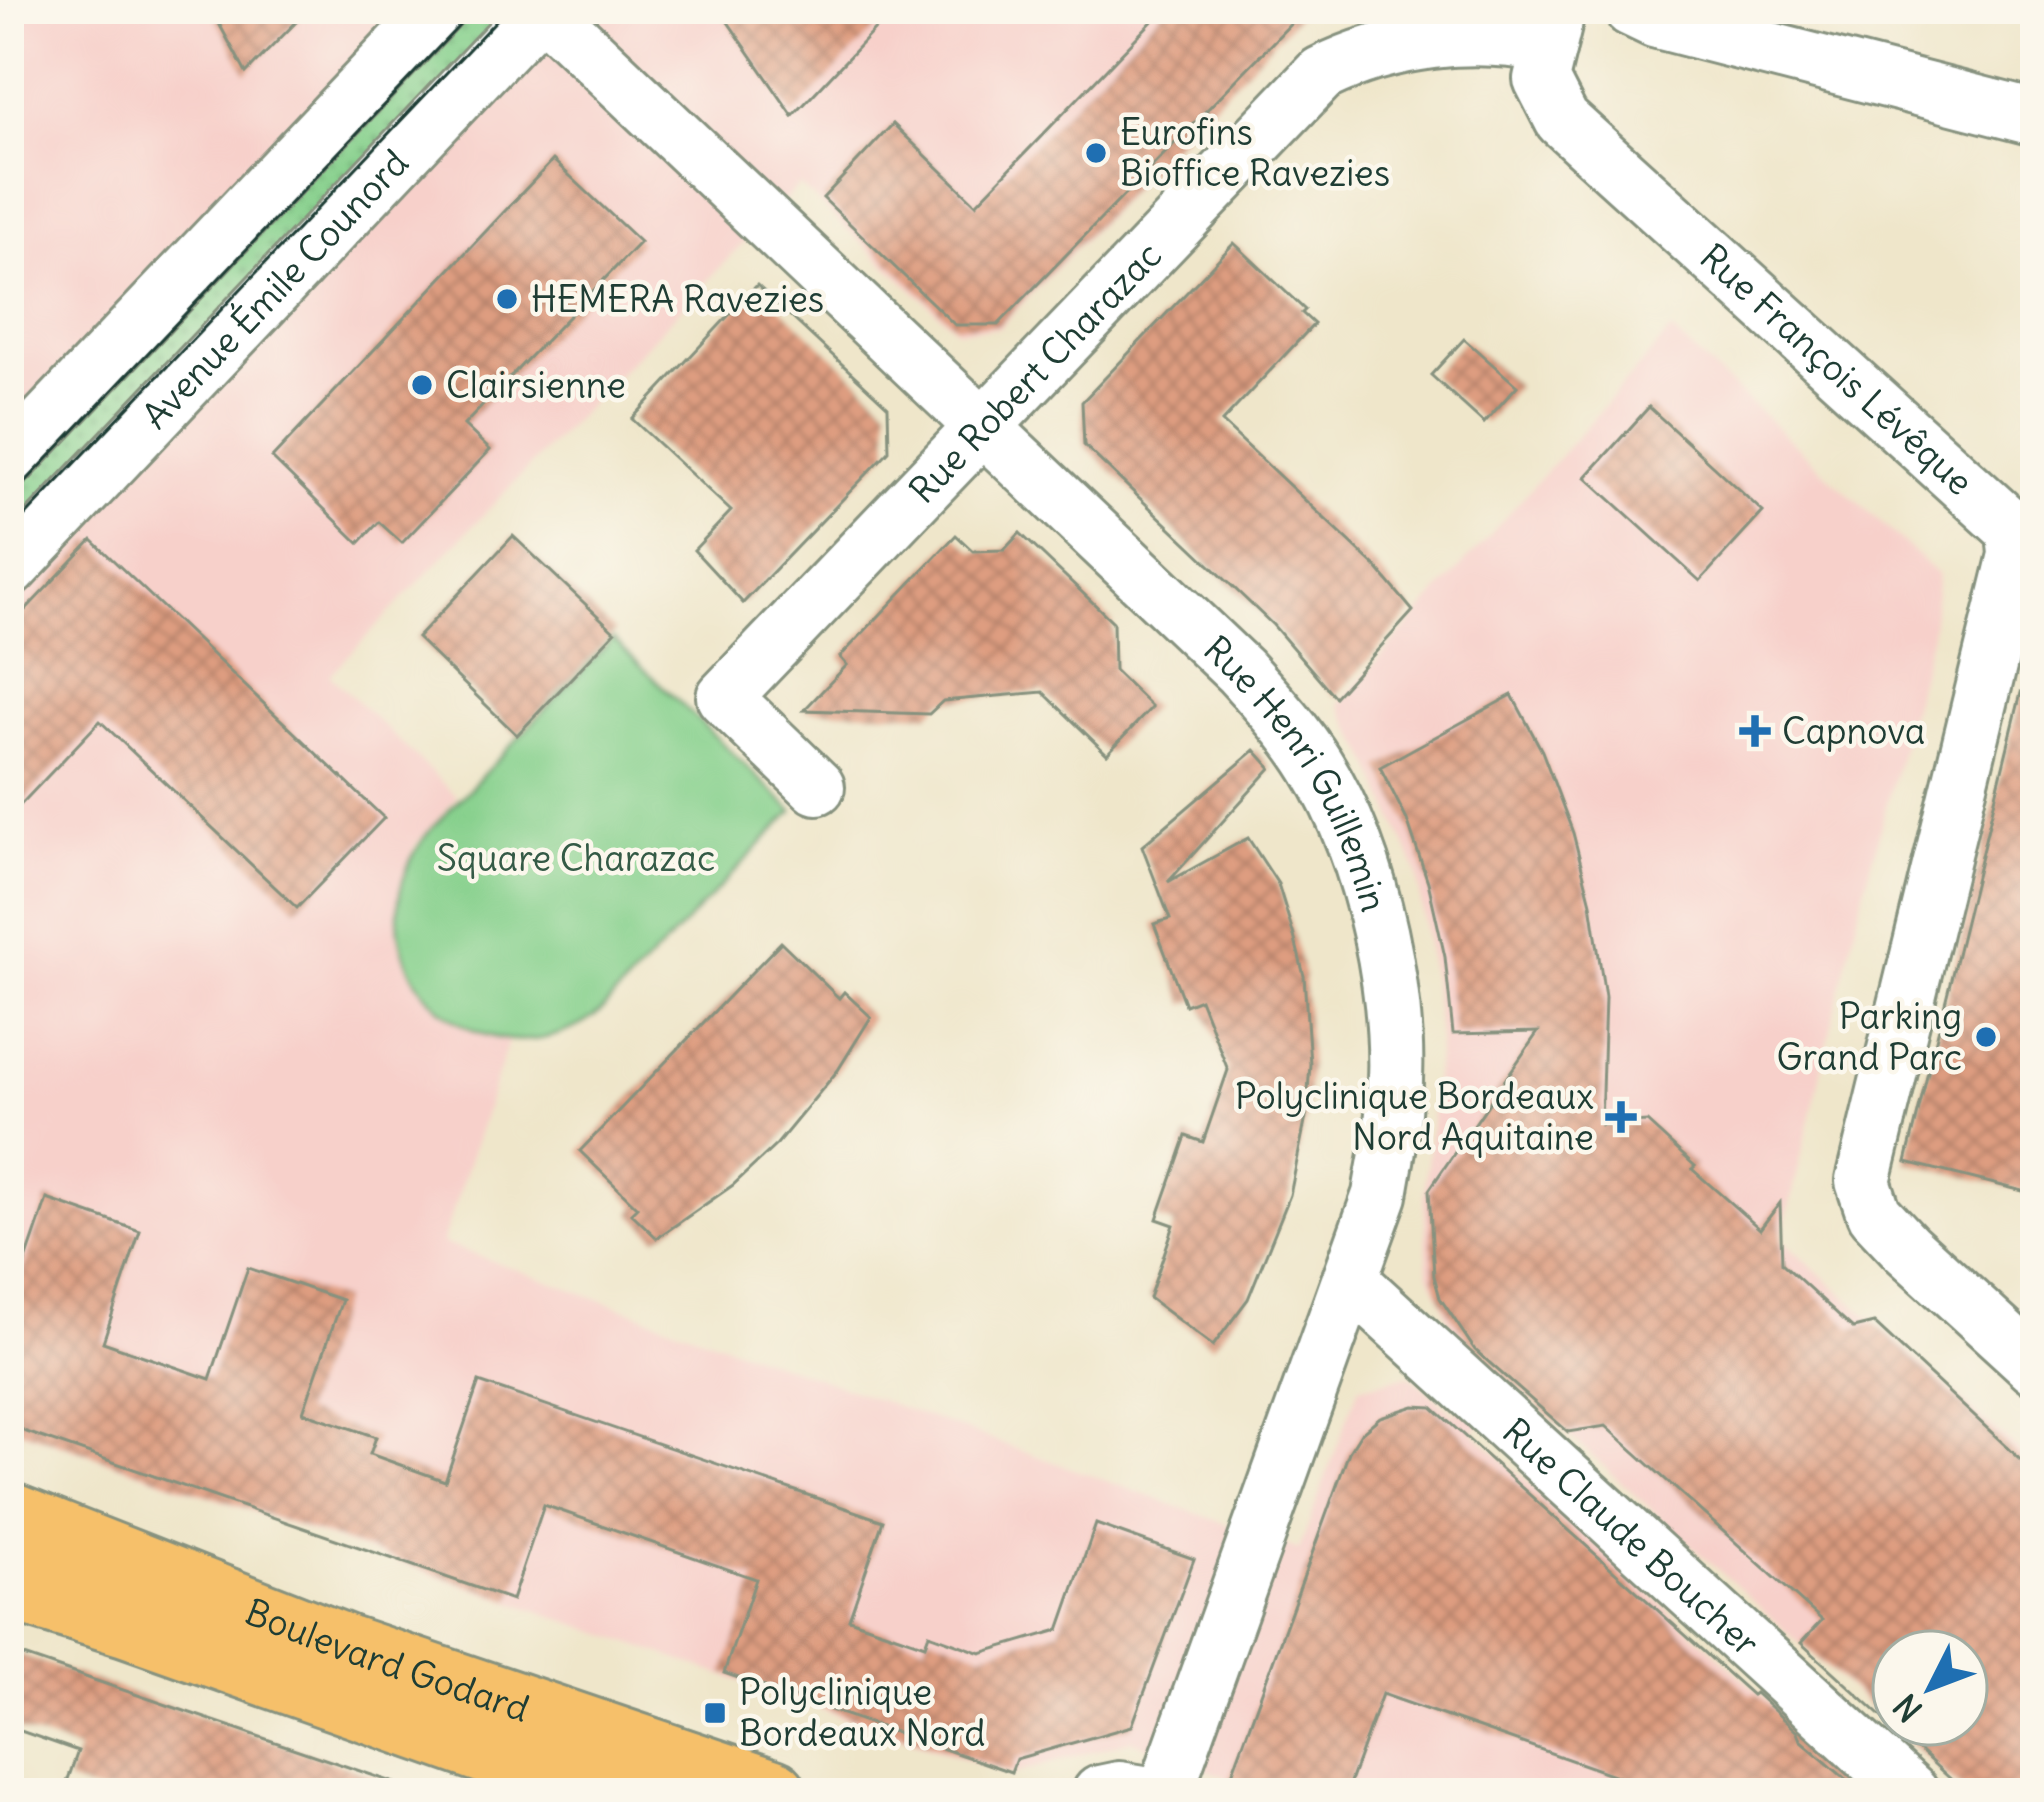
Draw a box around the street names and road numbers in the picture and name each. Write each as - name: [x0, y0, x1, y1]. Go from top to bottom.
- street label: Avenue Émile Counord: [133, 141, 418, 438]
- street label: Rue Robert Charazac: [900, 233, 1171, 513]
- street label: Rue François Lévêque: [1691, 235, 1982, 505]
- street label: Rue Henri Guillemin: [1194, 627, 1396, 916]
- street label: Rue Claude Boucher: [1493, 1409, 1769, 1666]
- street label: Boulevard Godard: [239, 1589, 535, 1732]

